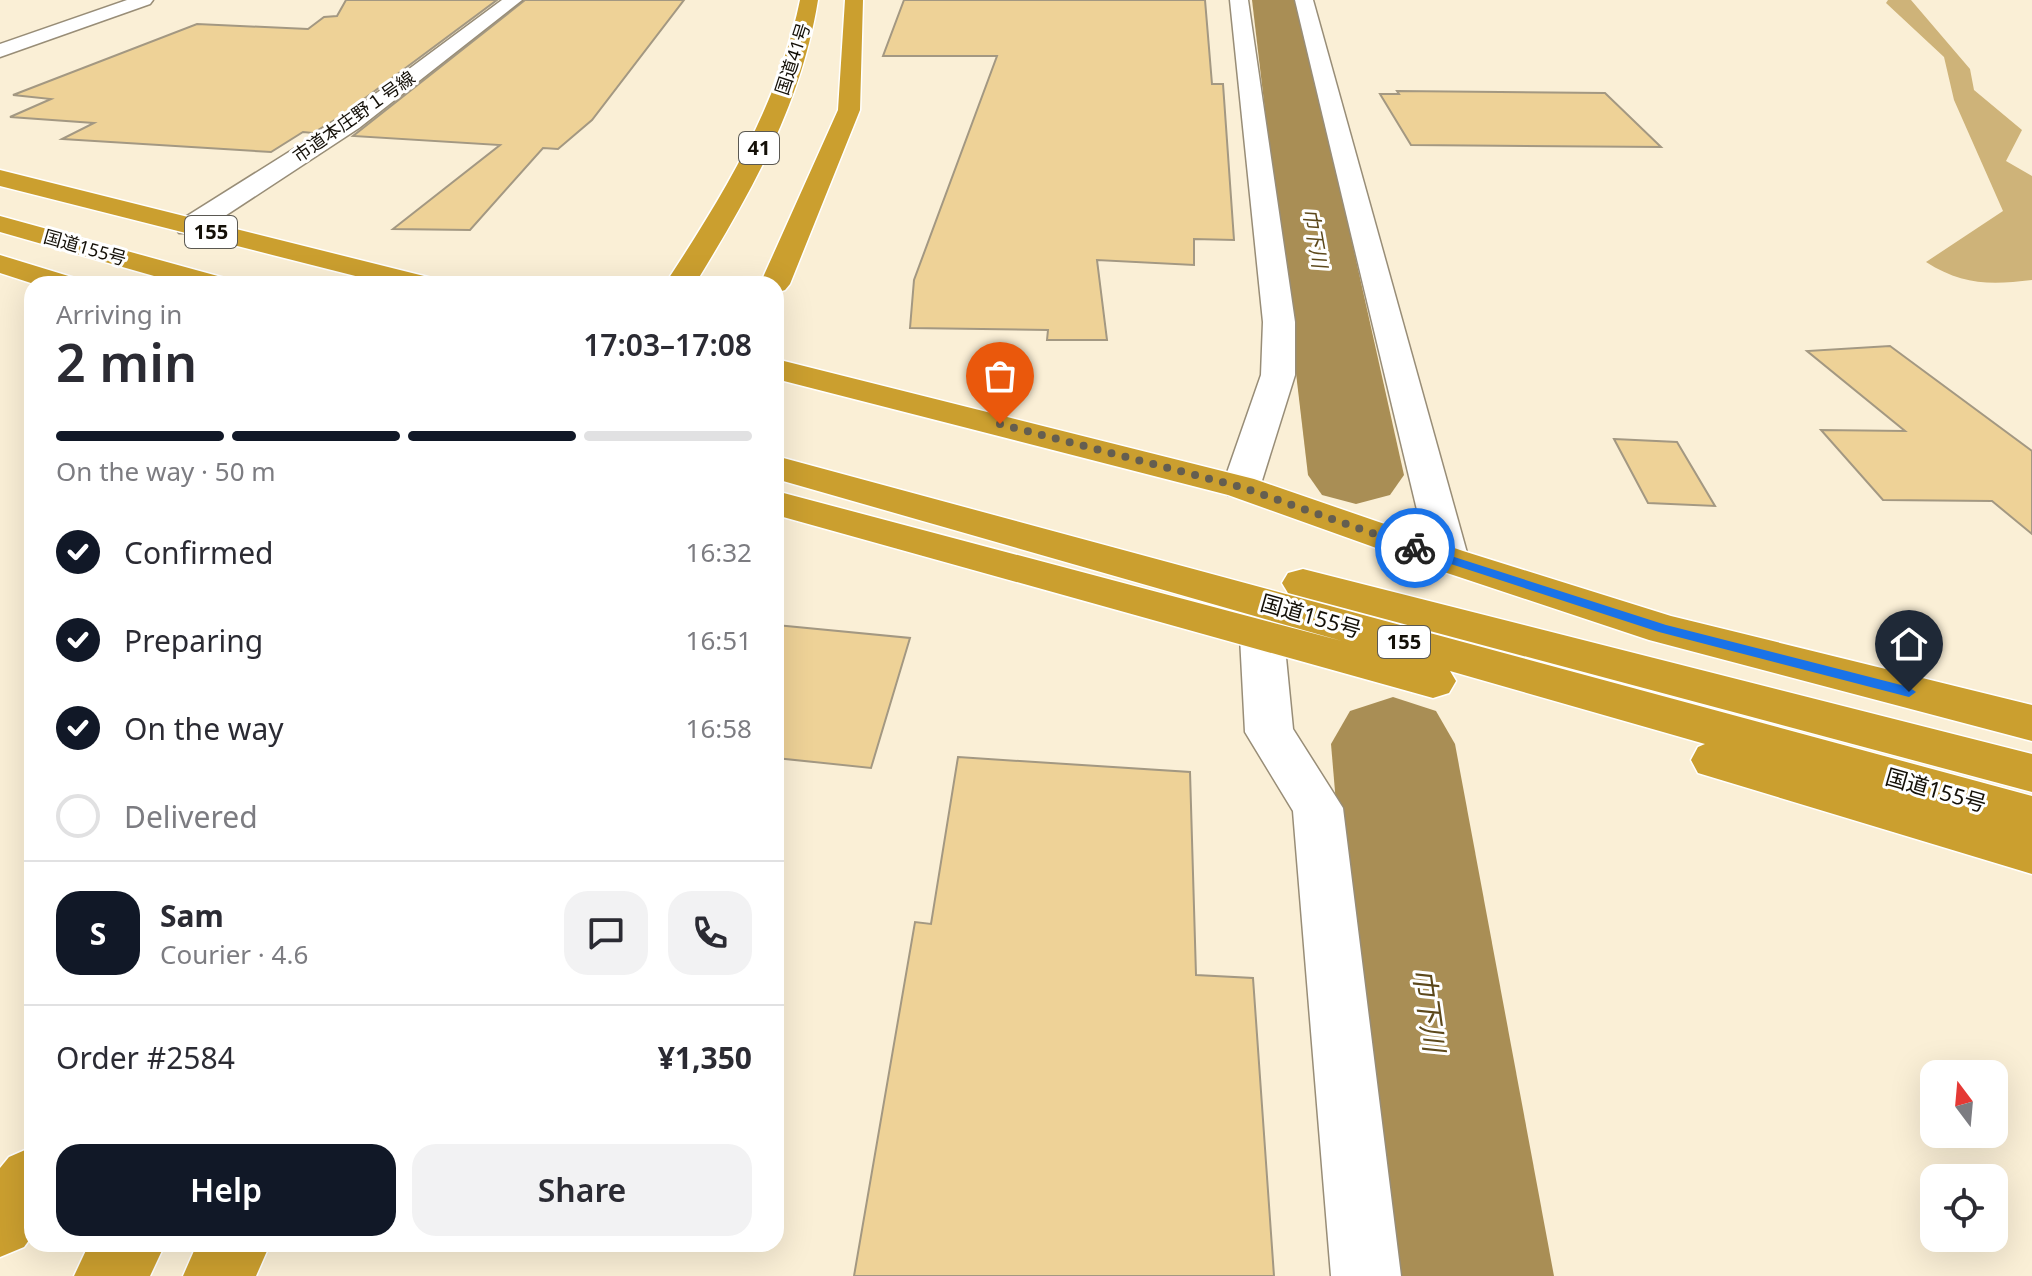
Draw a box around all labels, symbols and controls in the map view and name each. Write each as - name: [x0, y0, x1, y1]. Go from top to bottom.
- street label: 国道41号: [769, 20, 815, 98]
- street label: 市道本庄野１号線: [288, 65, 419, 167]
- road number: 41: [739, 132, 779, 164]
- water label: 巾下川: [1297, 206, 1334, 272]
- road number: 155: [185, 216, 237, 248]
- street label: 国道155号: [41, 224, 129, 270]
- text: Arriving in: [56, 296, 182, 332]
- text: 17:03–17:08: [583, 324, 752, 365]
- text: 2 min: [56, 326, 197, 397]
- pin: [966, 342, 1034, 424]
- icon: bag: [978, 354, 1022, 398]
- text: On the way · 50 m: [56, 453, 276, 489]
- courier: [1375, 508, 1455, 588]
- icon: bike: [1393, 526, 1437, 570]
- icon: check: [56, 530, 100, 574]
- text: Confirmed: [124, 532, 274, 573]
- text: 16:32: [686, 534, 752, 570]
- street label: 国道155号: [1257, 586, 1365, 644]
- pin: [1875, 610, 1943, 692]
- icon: check: [56, 618, 100, 662]
- text: Preparing: [124, 620, 263, 661]
- text: 16:51: [686, 622, 752, 658]
- icon: home: [1887, 622, 1931, 666]
- road number: 155: [1378, 626, 1430, 658]
- icon: check: [56, 706, 100, 750]
- text: On the way: [124, 708, 284, 749]
- text: 16:58: [686, 710, 752, 746]
- street label: 国道155号: [1882, 760, 1990, 818]
- text: Delivered: [124, 796, 258, 837]
- button: chat: [564, 891, 648, 975]
- button: phone: [668, 891, 752, 975]
- text: Sam: [160, 895, 224, 936]
- text: S: [90, 913, 106, 954]
- text: Courier · 4.6: [160, 936, 308, 972]
- water label: 巾下川: [1405, 966, 1455, 1057]
- text: Order #2584: [56, 1037, 235, 1078]
- text: ¥1,350: [658, 1037, 752, 1078]
- north arrow: [1920, 1060, 2008, 1148]
- map controls: [1920, 1060, 2008, 1252]
- button: Help: [56, 1144, 396, 1236]
- button: Share: [412, 1144, 752, 1236]
- button: locate: [1920, 1164, 2008, 1252]

